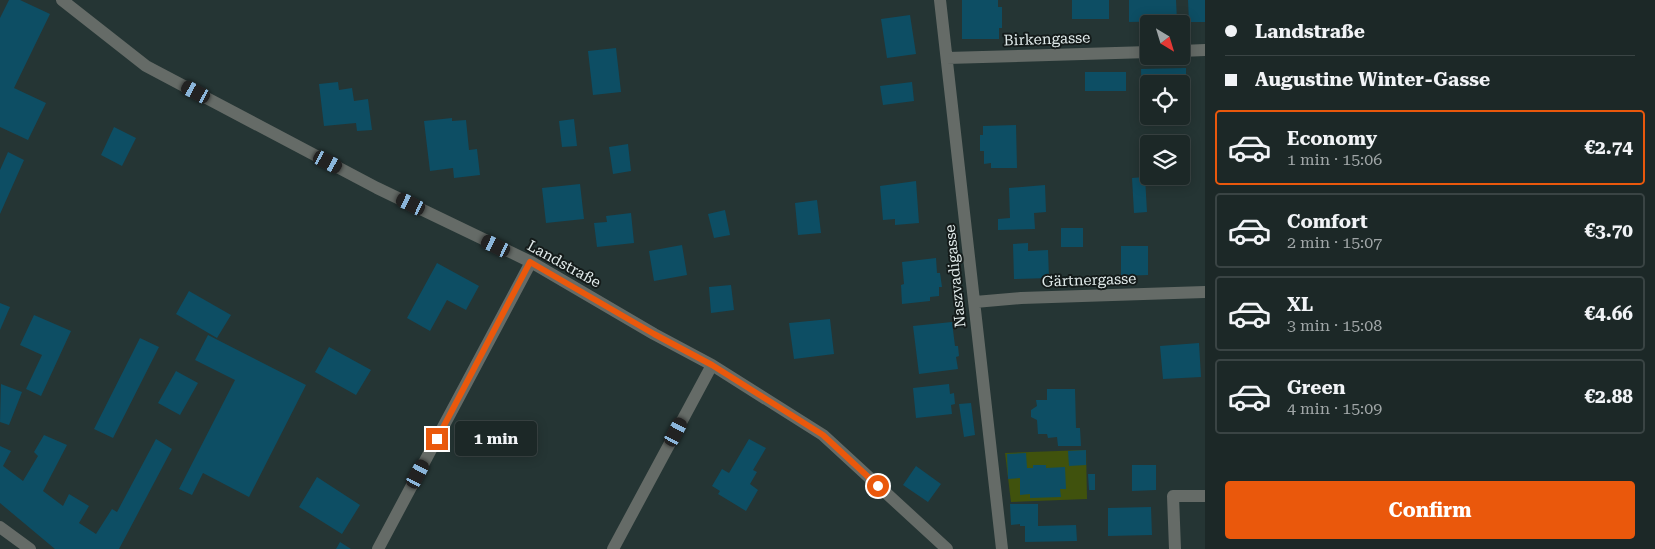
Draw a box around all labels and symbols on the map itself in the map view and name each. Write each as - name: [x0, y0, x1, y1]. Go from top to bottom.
- north arrow: [1140, 15, 1190, 65]
- street label: Birkengasse: [1003, 28, 1091, 50]
- car: [179, 78, 212, 106]
- car: [311, 148, 344, 176]
- car: [394, 191, 427, 217]
- street label: Naszvadigasse: [941, 224, 969, 328]
- car: [479, 233, 512, 259]
- street label: Landstraße: [524, 236, 604, 292]
- street label: Gärtnergasse: [1041, 269, 1137, 291]
- car: [662, 415, 689, 449]
- callout: 1 min: [454, 422, 537, 456]
- route end: [426, 428, 448, 450]
- car: [404, 457, 431, 491]
- route start: [867, 475, 889, 497]

